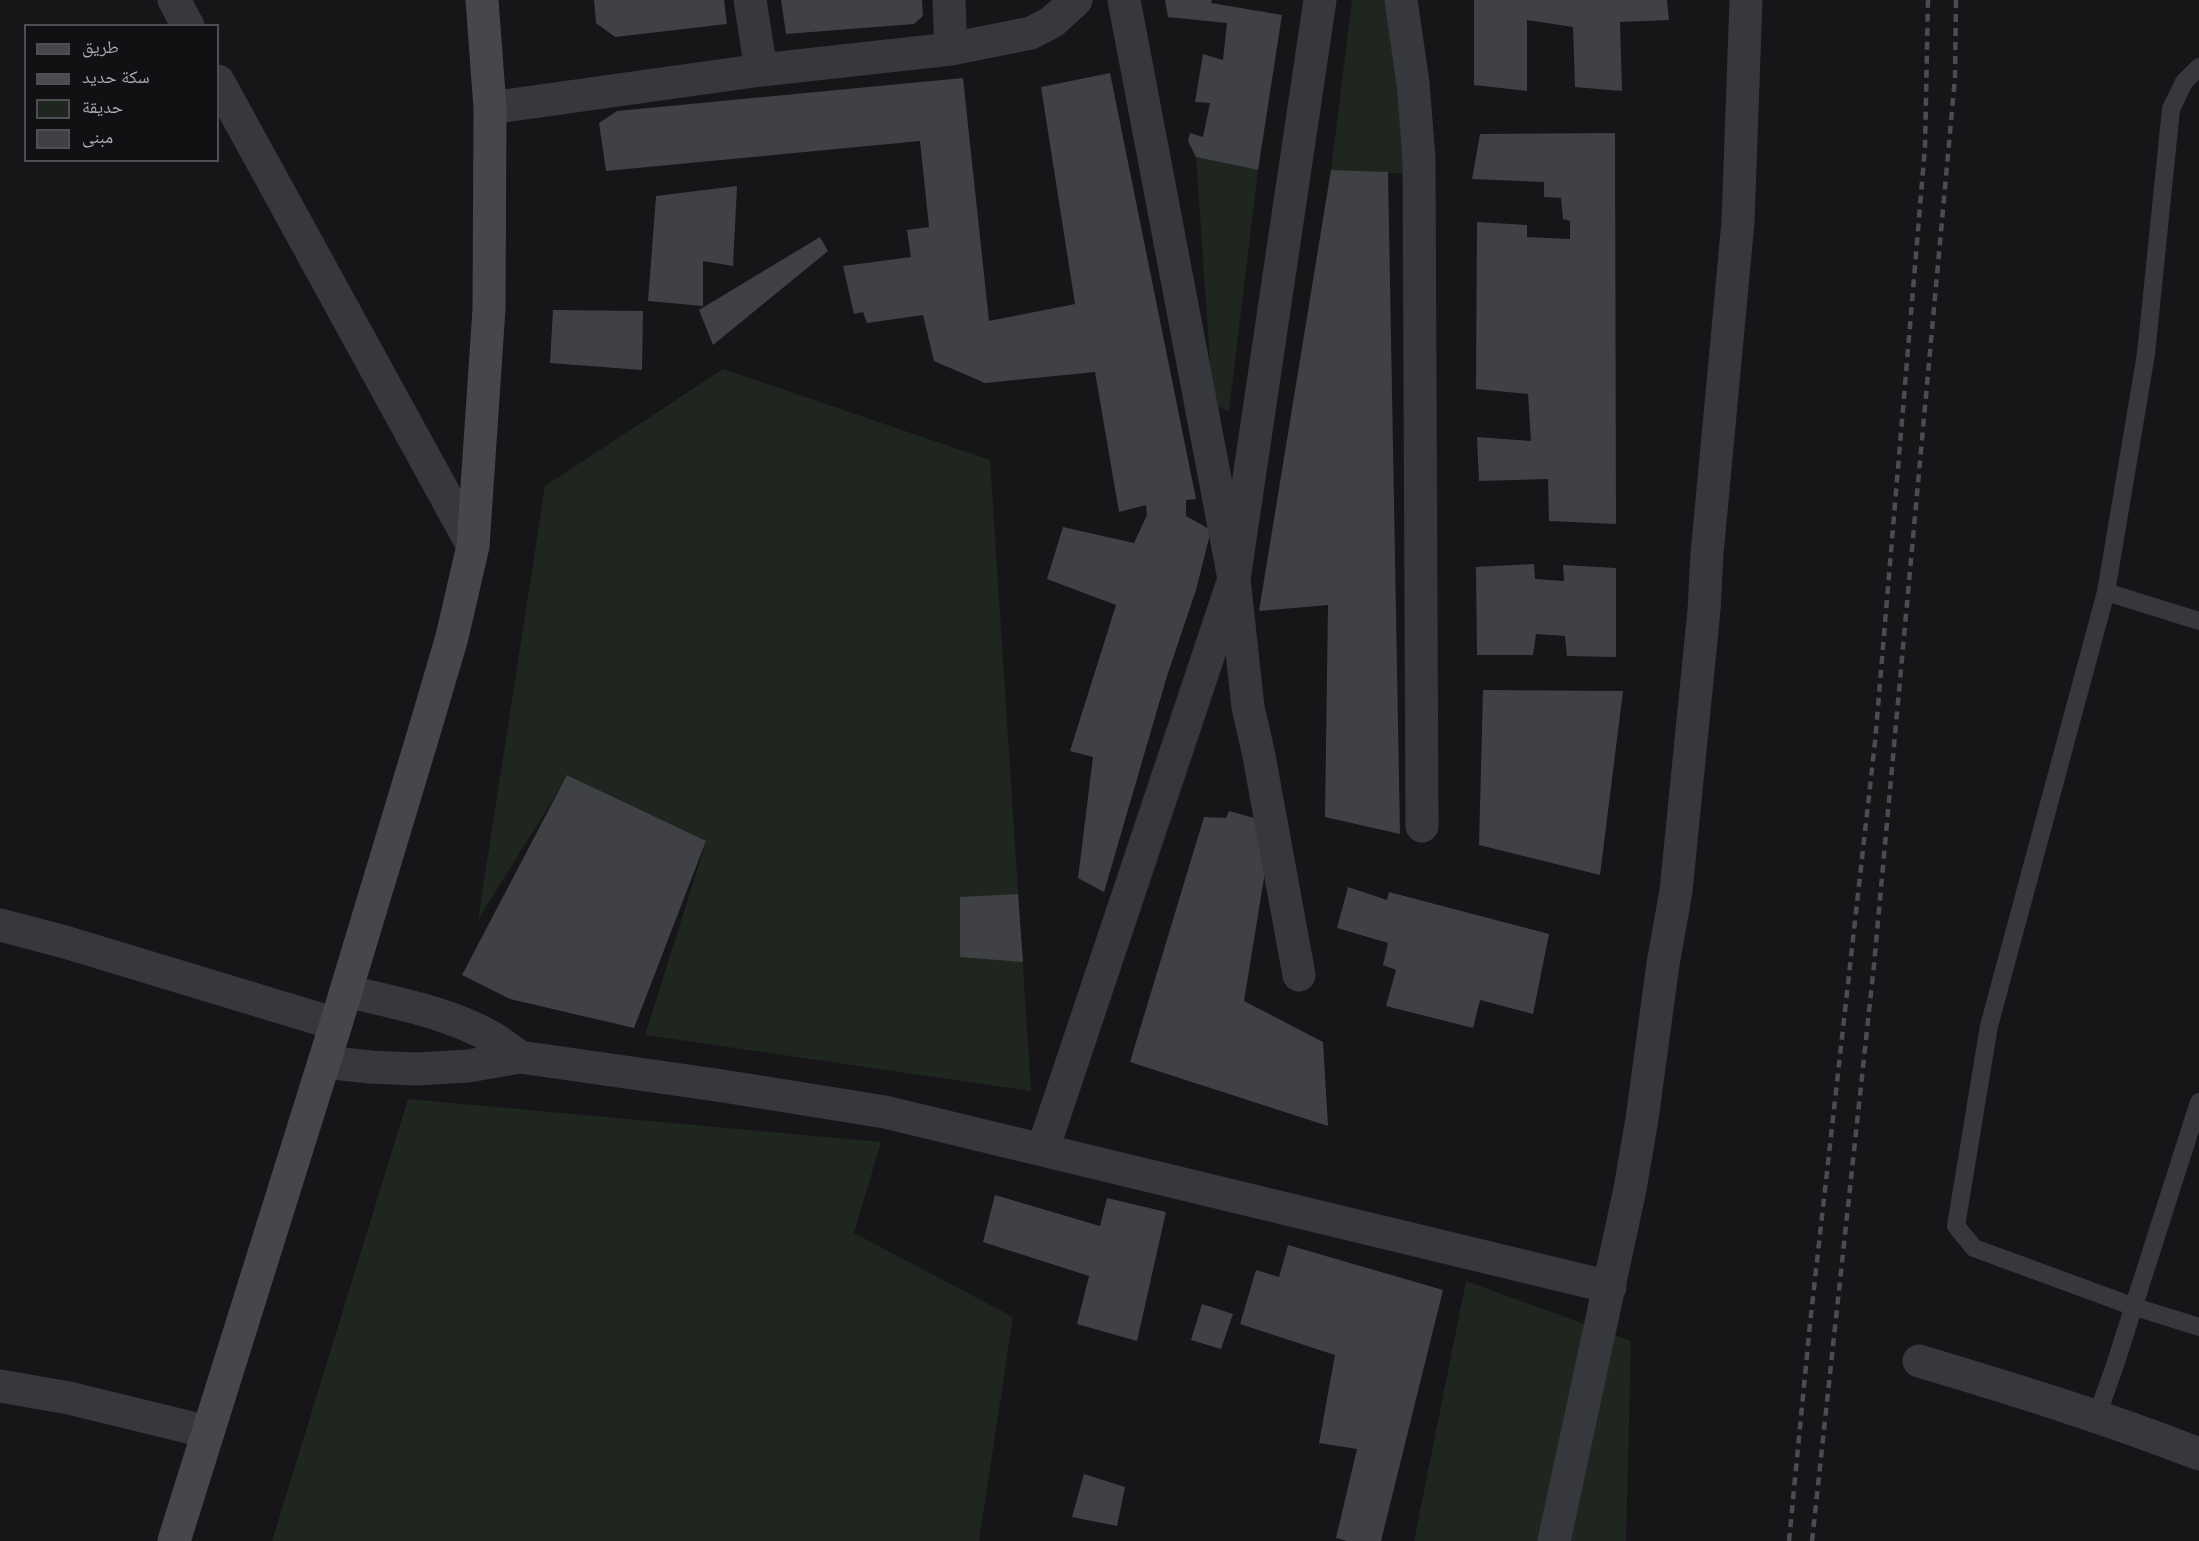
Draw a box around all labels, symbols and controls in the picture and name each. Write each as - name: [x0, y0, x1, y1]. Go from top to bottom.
- legend: [24, 24, 219, 162]
- text: طريق: [82, 35, 119, 57]
- text: سكة حديد: [82, 65, 150, 87]
- text: حديقة: [82, 95, 123, 117]
- text: مبنى: [82, 125, 113, 147]

